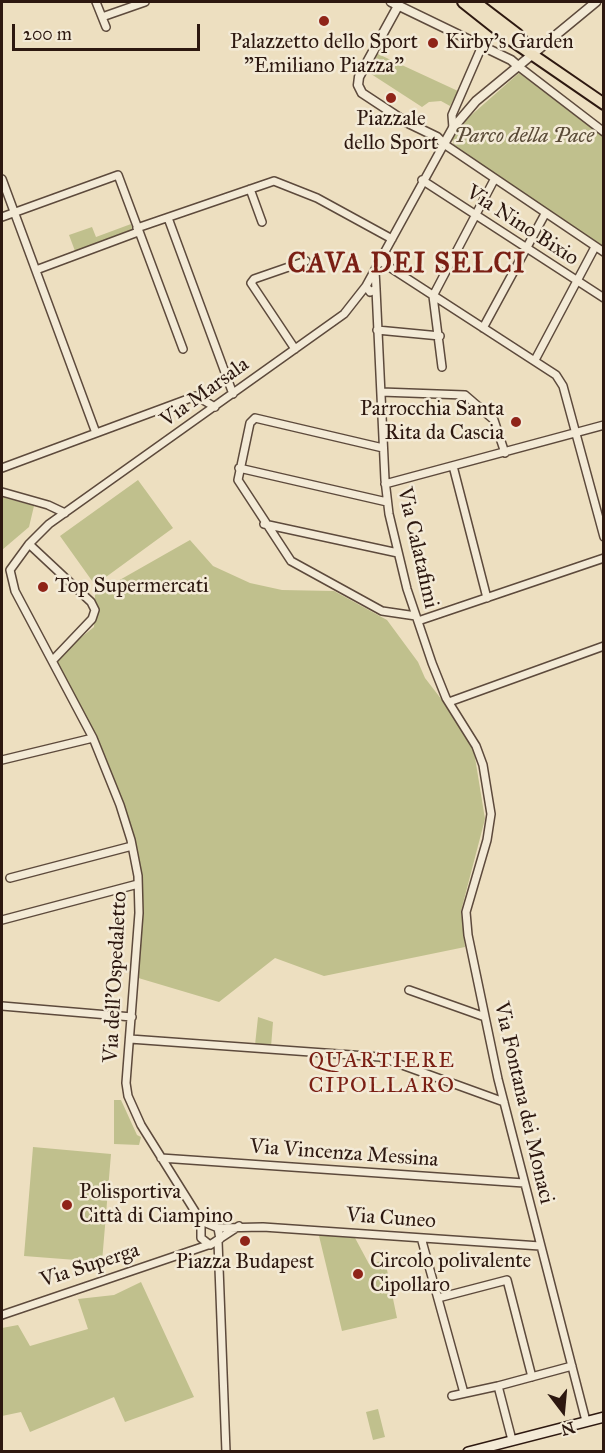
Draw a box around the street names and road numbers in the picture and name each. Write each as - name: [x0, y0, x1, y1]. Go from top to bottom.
- street label: Via Nino Bixio: [461, 180, 583, 272]
- street label: Via Marsala: [156, 352, 254, 434]
- street label: Via Calatafimi: [391, 485, 443, 611]
- street label: Via dell'Ospedaletto: [99, 890, 133, 1064]
- street label: Via Fontana dei Monaci: [487, 999, 559, 1207]
- street label: Via Vincenza Messina: [249, 1135, 439, 1173]
- street label: Via Cuneo: [345, 1203, 437, 1235]
- street label: Via Superga: [37, 1238, 143, 1294]

